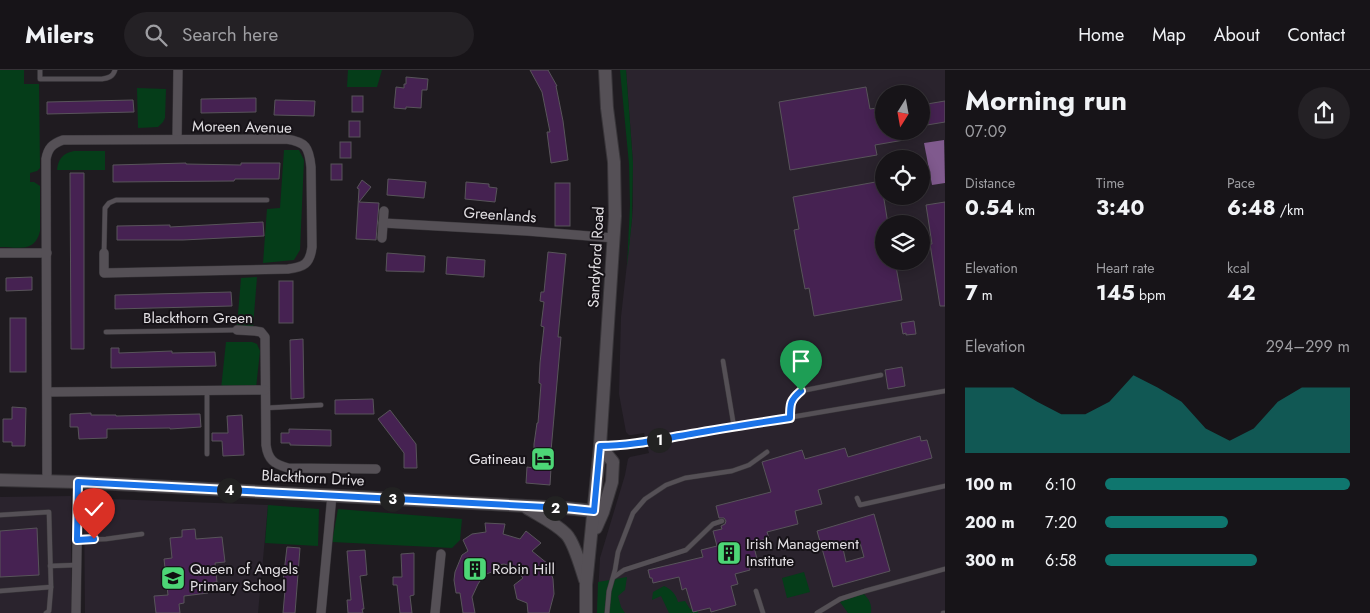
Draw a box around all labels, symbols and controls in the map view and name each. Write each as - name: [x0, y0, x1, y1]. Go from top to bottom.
- search box: [124, 12, 474, 57]
- text: Milers: [25, 17, 94, 52]
- icon: search: [142, 21, 170, 49]
- text: Search here: [182, 21, 278, 48]
- text: Home: [1078, 22, 1124, 48]
- text: Map: [1152, 22, 1186, 48]
- text: About: [1214, 22, 1259, 48]
- text: Contact: [1287, 22, 1345, 48]
- text: Morning run: [965, 80, 1127, 121]
- north arrow: [875, 85, 930, 140]
- map controls: [875, 85, 930, 270]
- button: share: [1298, 87, 1350, 139]
- street label: Moreen Avenue: [192, 115, 292, 139]
- text: 07:09: [965, 120, 1007, 143]
- button: locate: [875, 150, 930, 205]
- text: Distance: [965, 173, 1015, 193]
- text: Time: [1096, 173, 1124, 193]
- text: Pace: [1227, 173, 1255, 193]
- text: 0.54: [965, 193, 1014, 223]
- text: 3:40: [1096, 193, 1144, 223]
- text: 6:48: [1227, 193, 1276, 223]
- text: km: [1014, 200, 1035, 220]
- text: /km: [1276, 200, 1304, 220]
- street label: Greenlands: [463, 201, 537, 229]
- street label: Sandyford Road: [582, 206, 610, 308]
- button: layers: [875, 215, 930, 270]
- text: Elevation: [965, 258, 1018, 278]
- text: Heart rate: [1096, 258, 1154, 278]
- text: kcal: [1227, 258, 1250, 278]
- text: 7: [965, 278, 978, 308]
- text: 145: [1096, 278, 1135, 308]
- text: 42: [1227, 278, 1255, 308]
- text: m: [978, 285, 993, 305]
- text: bpm: [1135, 285, 1166, 305]
- street label: Blackthorn Green: [143, 307, 253, 329]
- text: Elevation: [965, 335, 1025, 358]
- text: 294–299 m: [1266, 335, 1350, 358]
- pin: [780, 340, 822, 391]
- icon: arrive: [787, 347, 815, 375]
- pin: 1: [646, 428, 672, 452]
- text: 1: [656, 430, 663, 450]
- hotel icon: Gatineau: [530, 446, 556, 472]
- place label: Gatineau: [469, 448, 526, 470]
- street label: Blackthorn Drive: [261, 464, 365, 492]
- text: 100 m: [965, 473, 1012, 496]
- text: 6:10: [1045, 473, 1076, 496]
- pin: 4: [216, 478, 242, 502]
- text: 4: [225, 480, 234, 500]
- pin: 3: [380, 486, 404, 512]
- pin: [73, 488, 115, 539]
- text: 3: [388, 489, 397, 509]
- icon: check: [80, 495, 108, 523]
- pin: 2: [542, 496, 568, 520]
- text: 2: [551, 498, 560, 518]
- text: 200 m: [965, 511, 1015, 534]
- text: 7:20: [1045, 511, 1077, 534]
- place label: Irish Management Institute: [746, 533, 859, 572]
- building icon: Irish Management Institute: [716, 540, 742, 566]
- text: 300 m: [965, 549, 1014, 572]
- text: 6:58: [1045, 549, 1077, 572]
- building icon: Robin Hill: [462, 556, 488, 582]
- place label: Queen of Angels Primary School: [190, 558, 298, 597]
- place label: Robin Hill: [492, 558, 555, 580]
- school or university icon: Queen of Angels Primary School: [160, 565, 186, 591]

